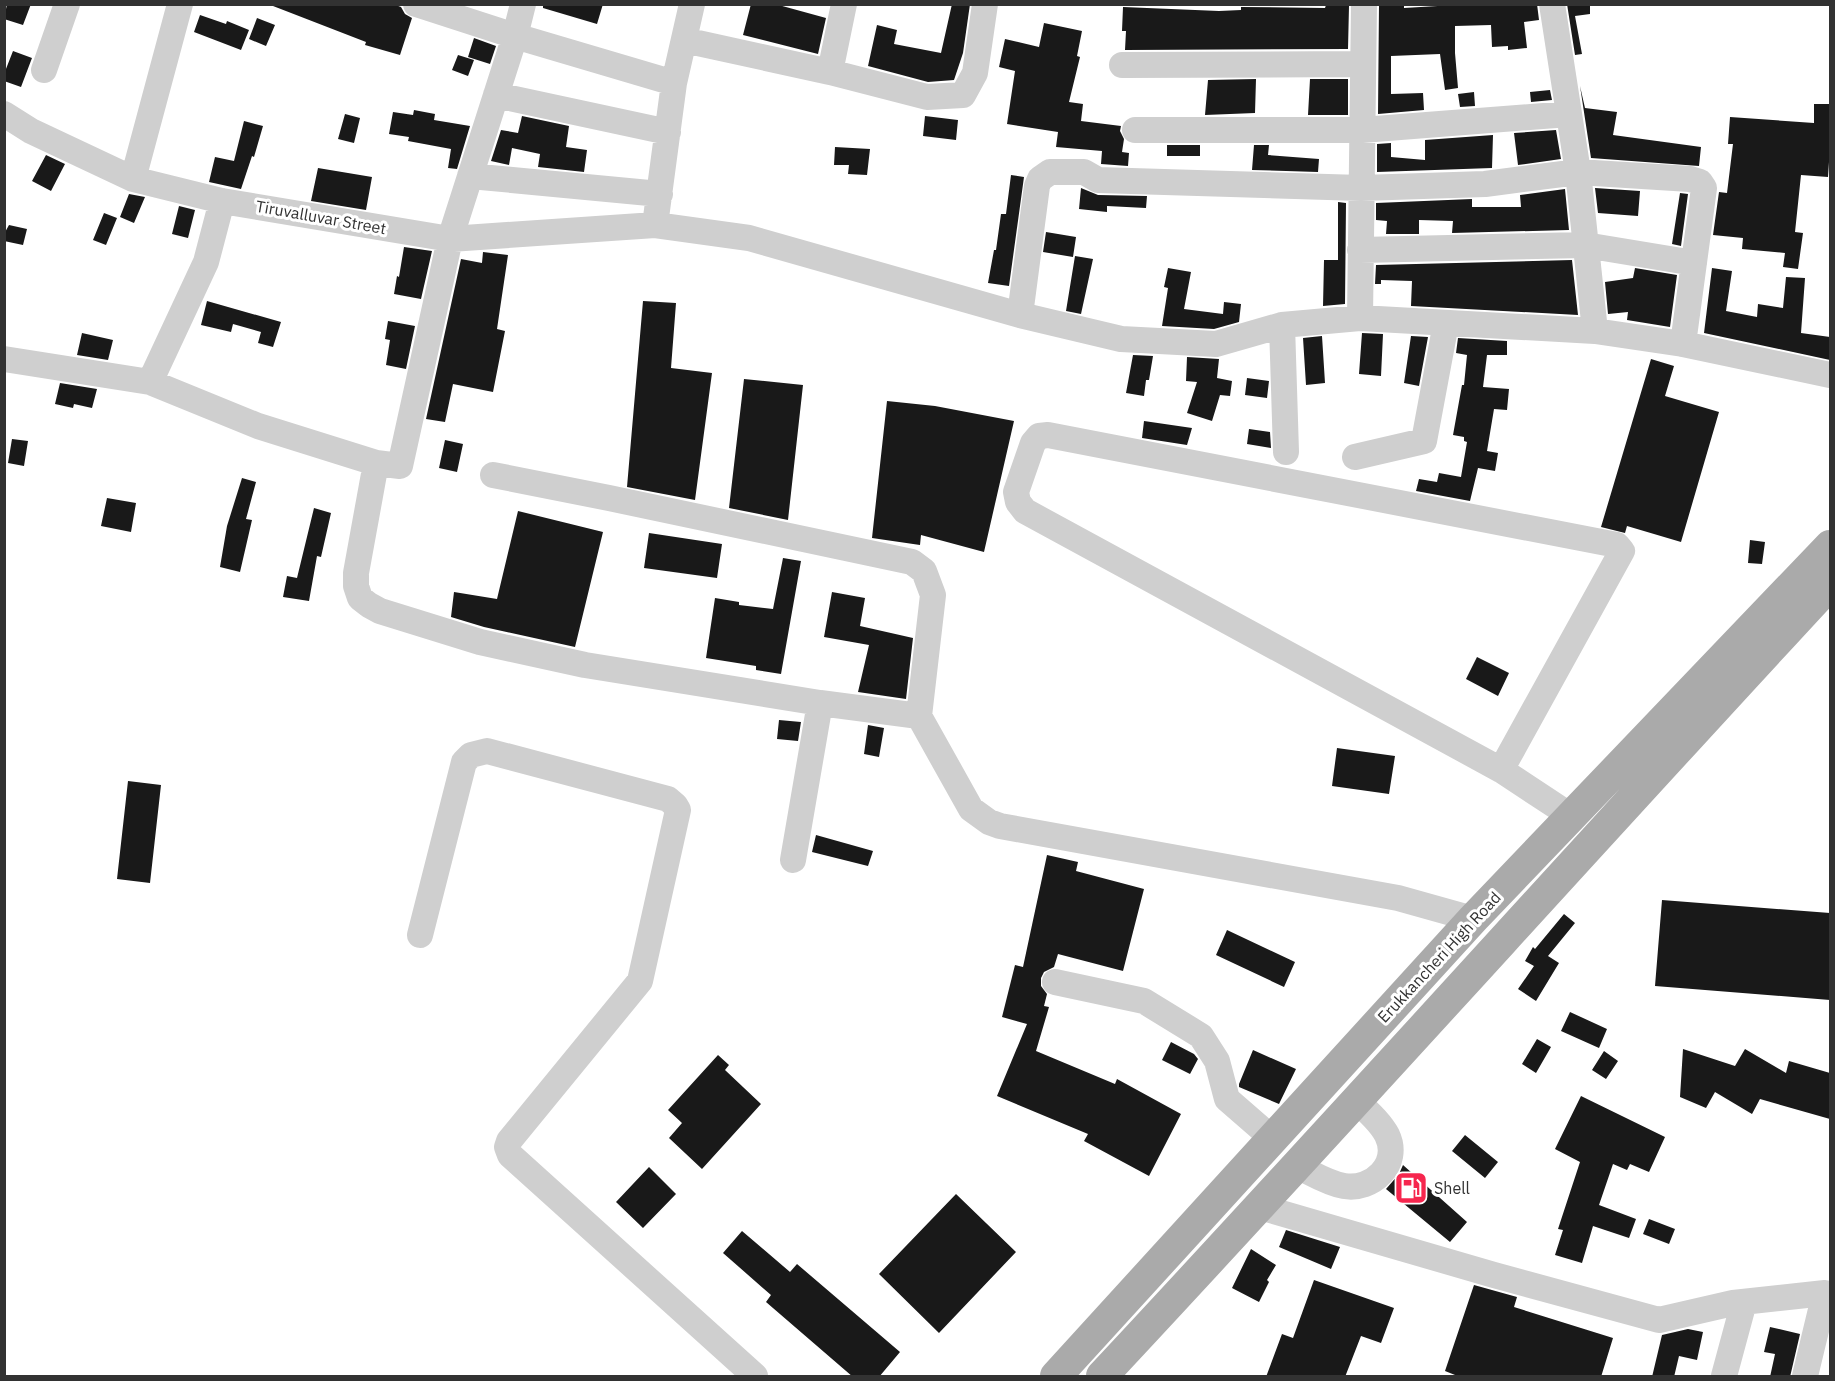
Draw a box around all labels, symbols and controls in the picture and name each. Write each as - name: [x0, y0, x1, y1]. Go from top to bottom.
- street label: Tiruvalluvar Street: [254, 196, 388, 238]
- street label: Erukkancheri High Road: [1373, 887, 1505, 1027]
- fuel station icon: Shell: [1393, 1170, 1429, 1206]
- place label: Shell: [1434, 1178, 1470, 1198]

